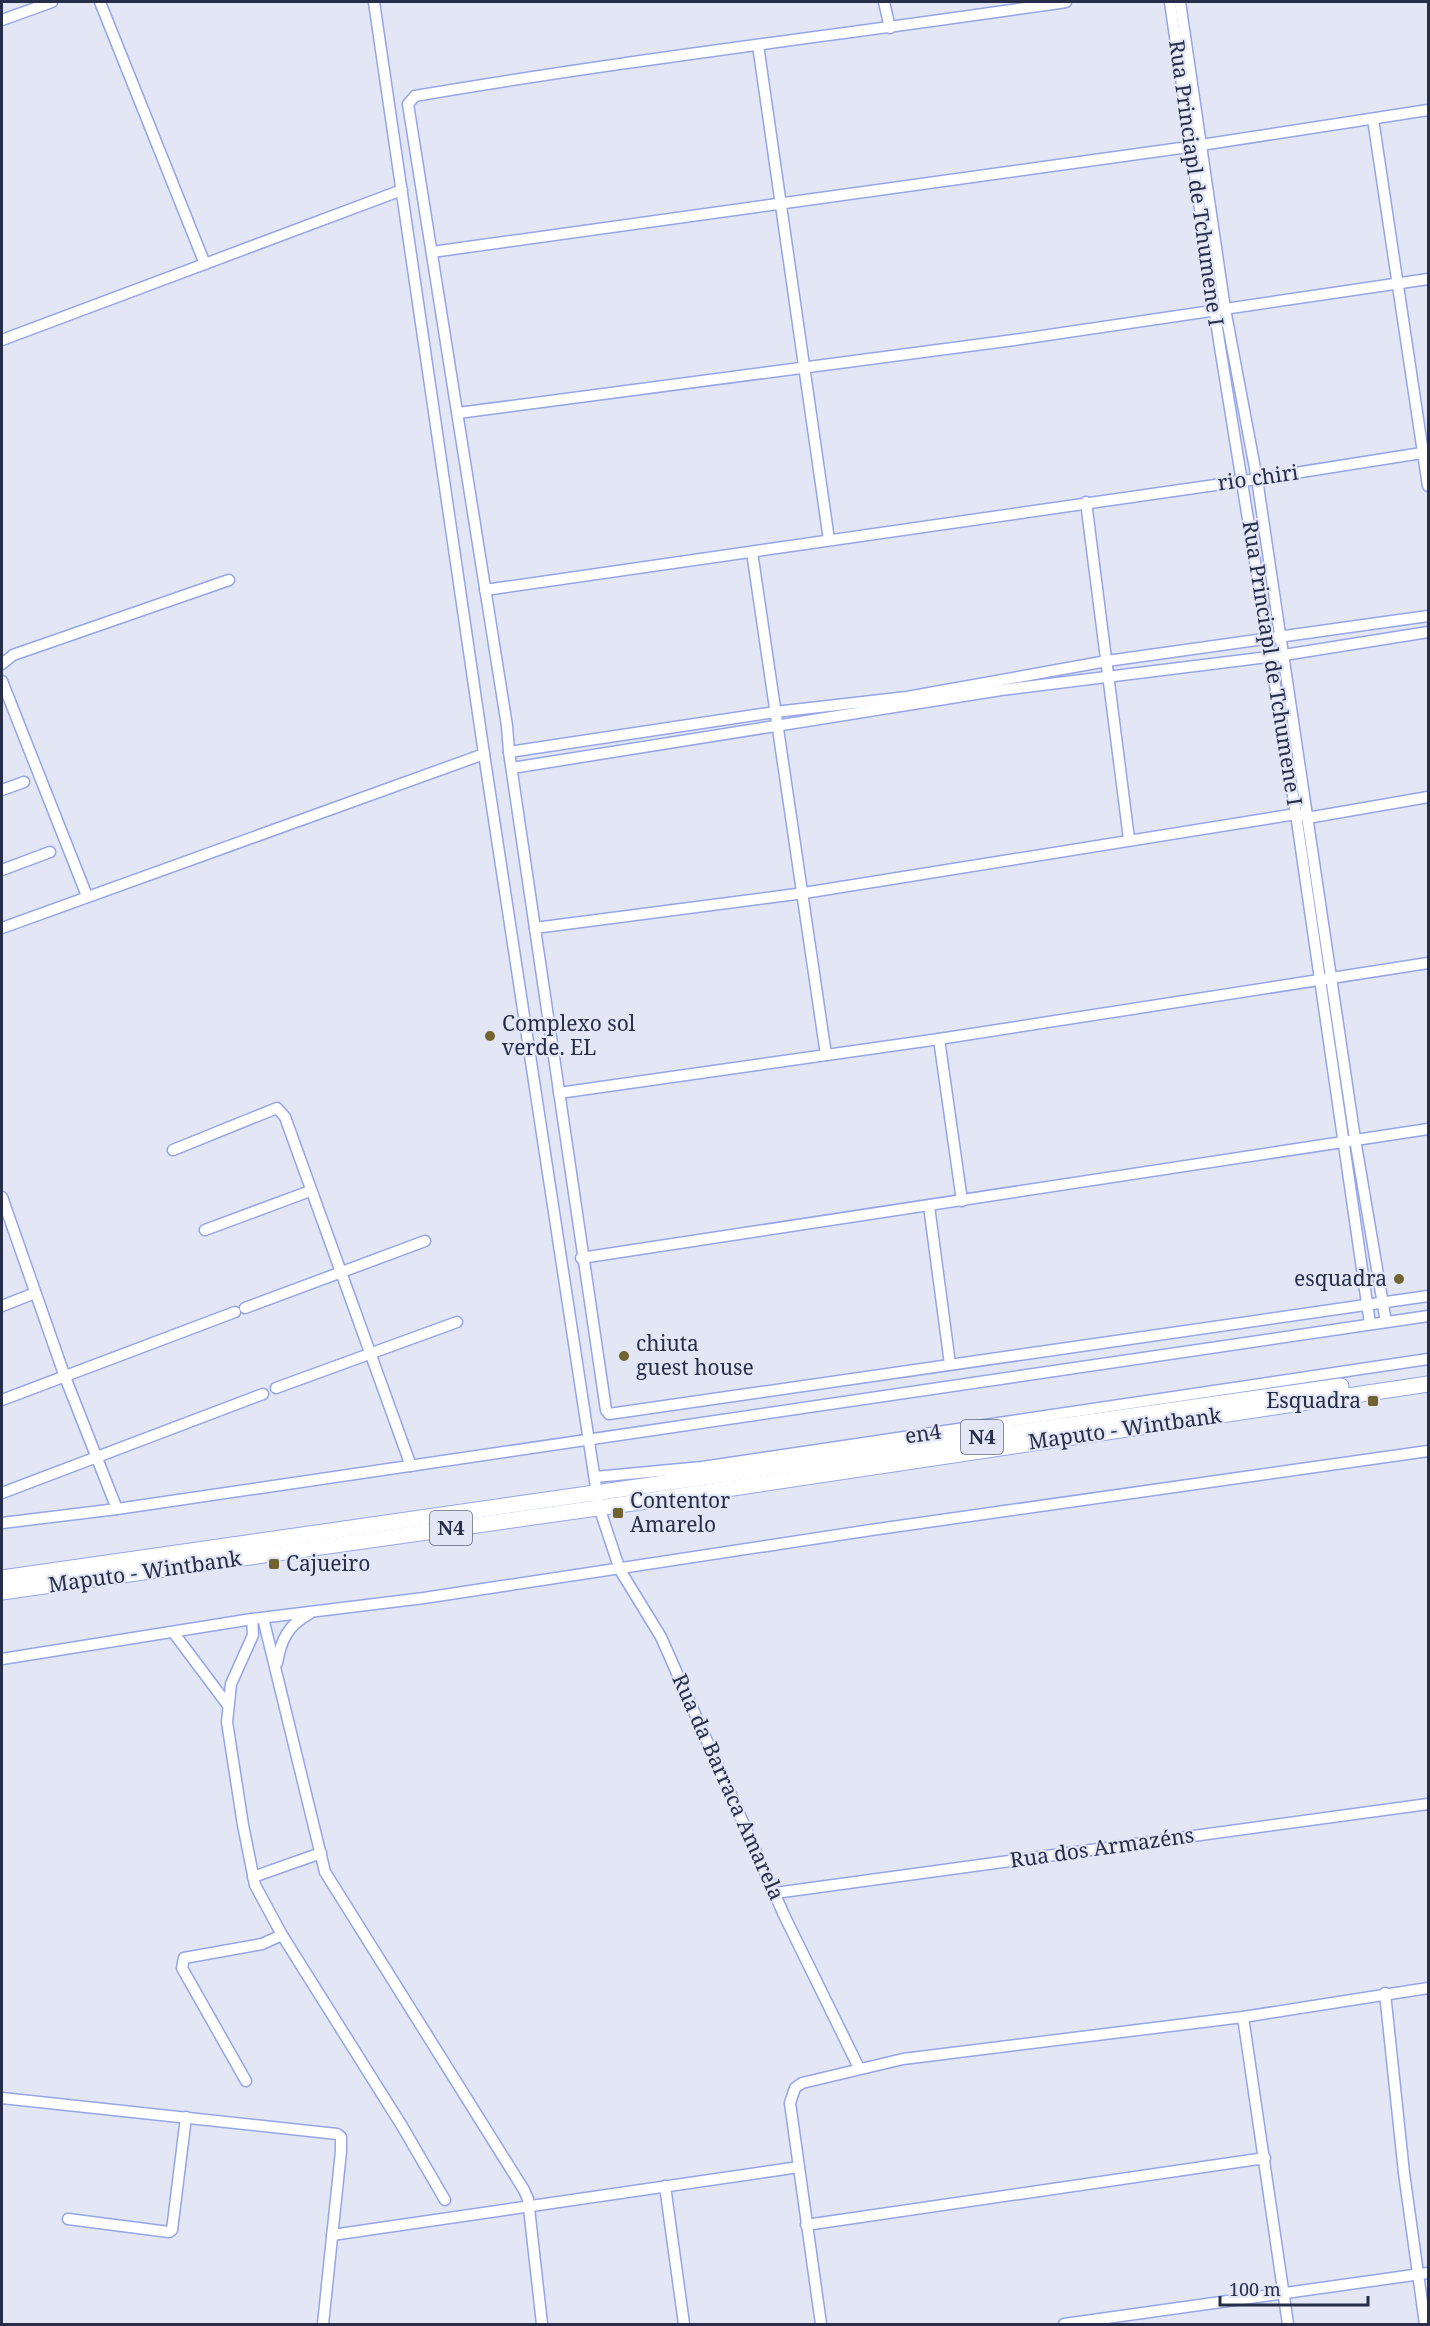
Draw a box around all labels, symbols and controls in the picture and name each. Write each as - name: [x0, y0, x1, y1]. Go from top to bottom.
- street label: Rua Princiapl de Tchumene I: [1163, 38, 1231, 328]
- street label: rio chiri: [1216, 457, 1300, 497]
- street label: Rua Princiapl de Tchumene I: [1237, 518, 1309, 807]
- place label: Complexo sol verde. EL: [502, 1009, 636, 1061]
- marker: Complexo sol verde. EL: [483, 1029, 497, 1043]
- place label: esquadra: [1294, 1264, 1387, 1292]
- marker: esquadra: [1392, 1272, 1406, 1286]
- place label: chiuta guest house: [636, 1329, 754, 1381]
- marker: chiuta guest house: [617, 1349, 631, 1363]
- place label: Esquadra: [1266, 1386, 1361, 1414]
- marker: Esquadra: [1366, 1394, 1380, 1408]
- street label: Maputo - Wintbank: [1026, 1400, 1224, 1455]
- street label: en4: [903, 1417, 943, 1449]
- road number: N4: [961, 1420, 1003, 1454]
- place label: Contentor Amarelo: [630, 1486, 730, 1538]
- marker: Contentor Amarelo: [611, 1506, 625, 1520]
- road number: N4: [430, 1511, 472, 1545]
- street label: Maputo - Wintbank: [46, 1543, 244, 1598]
- place label: Cajueiro: [286, 1549, 370, 1577]
- marker: Cajueiro: [267, 1557, 281, 1571]
- street label: Rua da Barraca Amarela: [666, 1669, 791, 1904]
- street label: Rua dos Armazéns: [1008, 1820, 1196, 1874]
- scale bar: [1220, 2269, 1368, 2307]
- text: 100 m: [1229, 2277, 1281, 2301]

